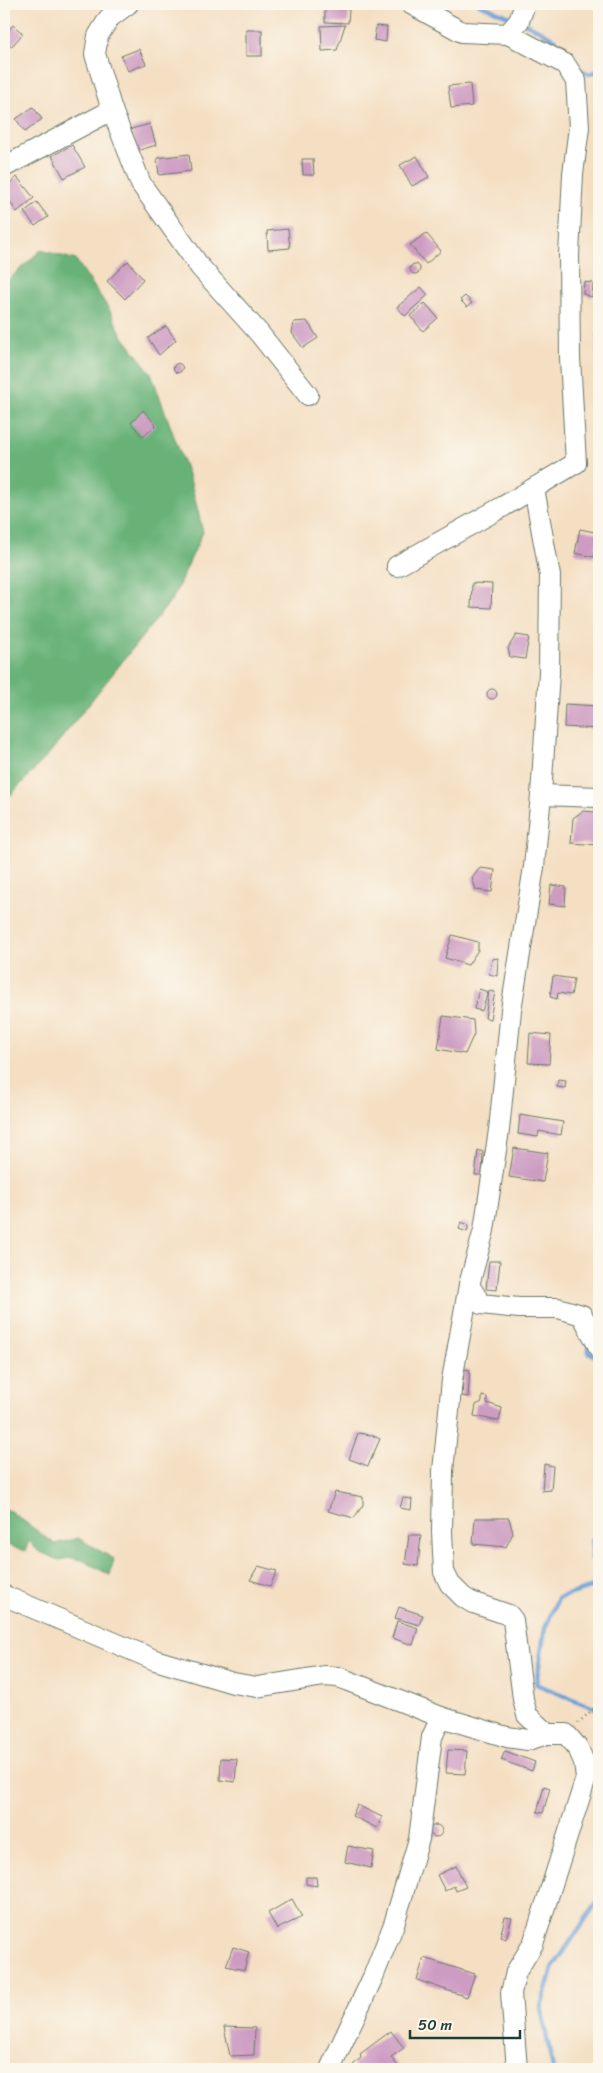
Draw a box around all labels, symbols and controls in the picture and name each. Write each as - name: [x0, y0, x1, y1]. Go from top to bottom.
- scale bar: [410, 2008, 520, 2040]
- text: 50 m: [418, 2012, 453, 2038]

